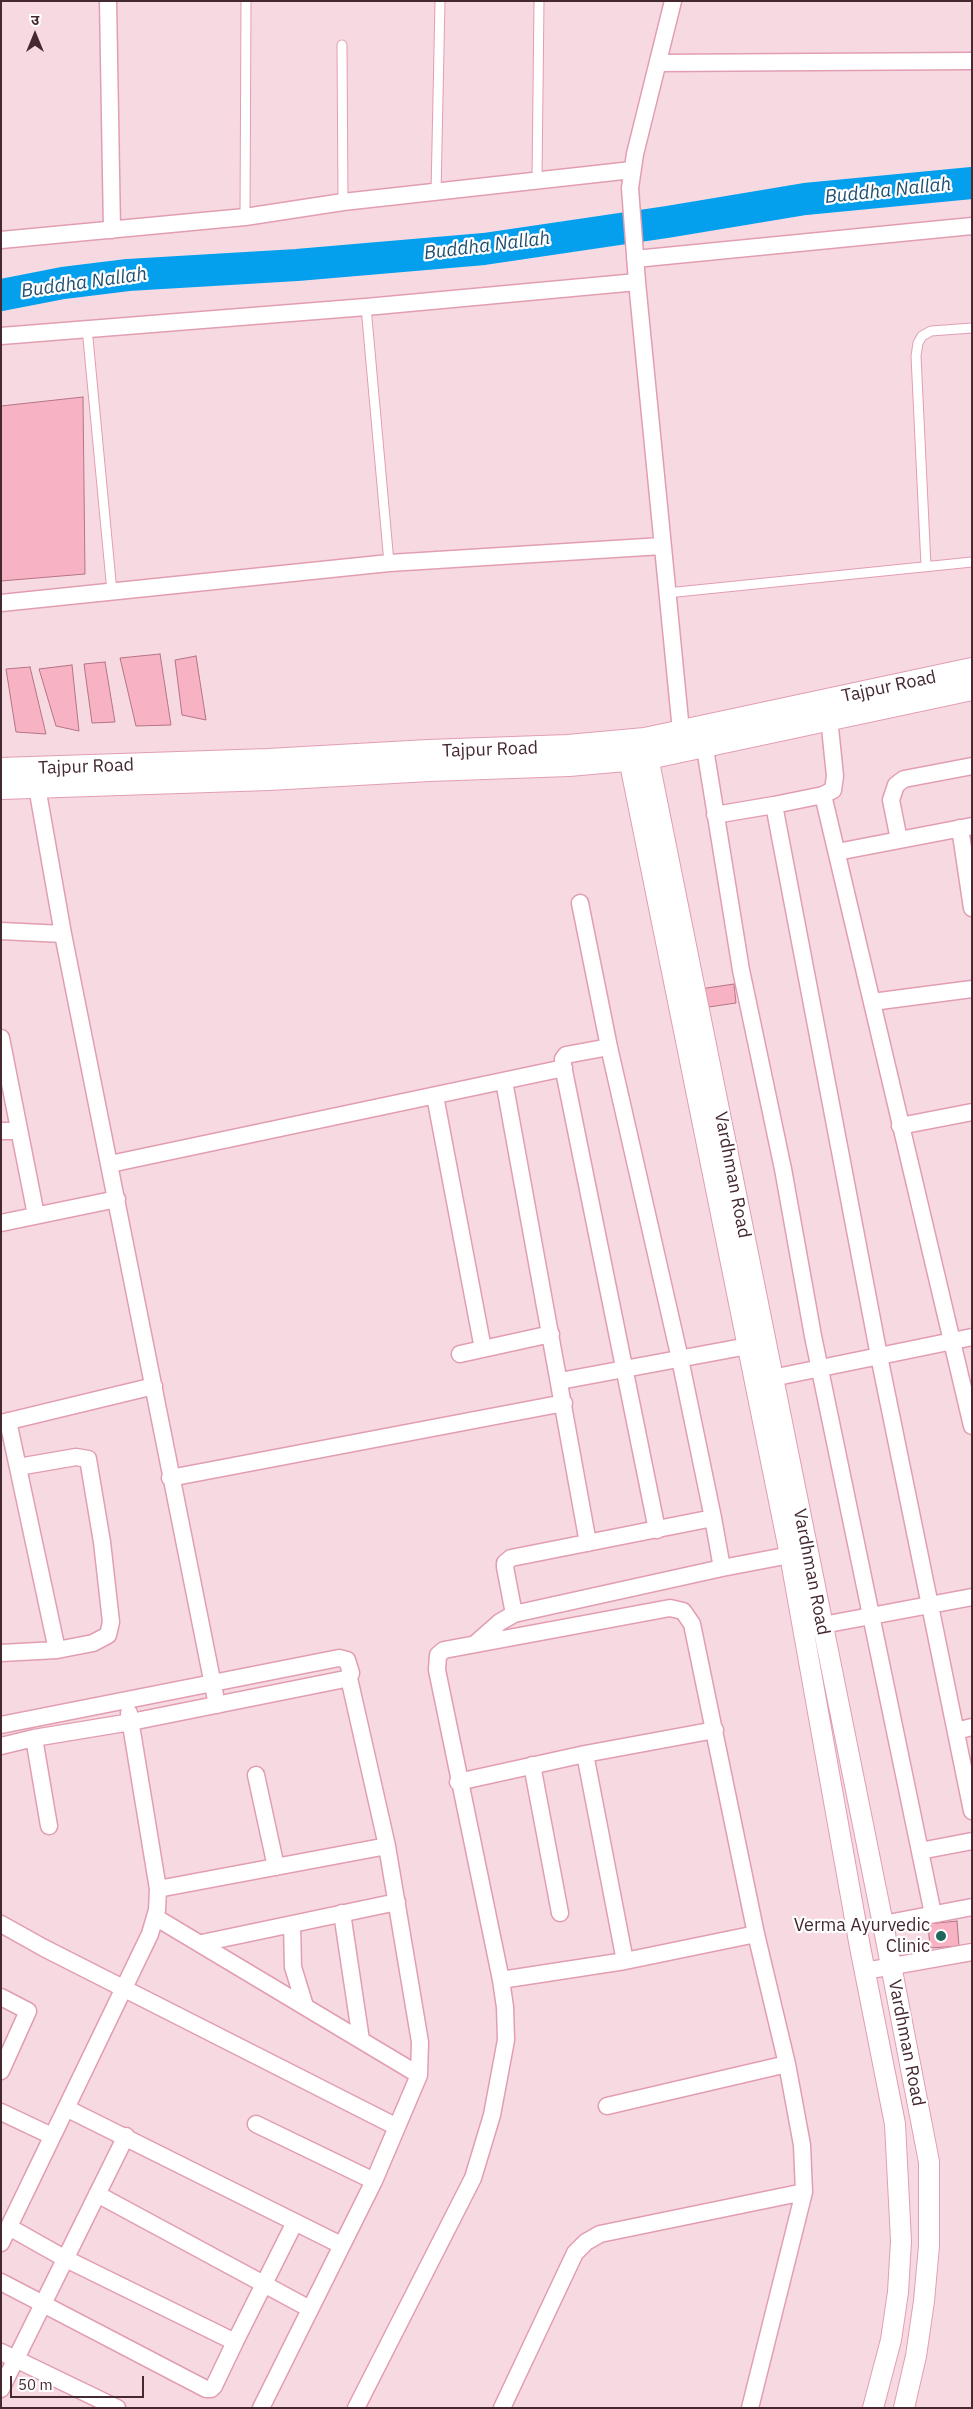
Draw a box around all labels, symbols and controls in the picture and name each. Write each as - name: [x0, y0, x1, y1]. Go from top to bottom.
- north arrow: [10, 10, 60, 60]
- text: उ: [31, 11, 39, 29]
- water label: Buddha Nallah: [824, 173, 952, 209]
- water label: Buddha Nallah: [423, 227, 551, 265]
- water label: Buddha Nallah: [20, 263, 148, 303]
- street label: Tajpur Road: [840, 666, 938, 708]
- street label: Tajpur Road: [442, 738, 538, 762]
- street label: Tajpur Road: [38, 755, 134, 779]
- street label: Vardhman Road: [709, 1110, 755, 1240]
- street label: Vardhman Road: [788, 1507, 834, 1637]
- place label: Verma Ayurvedic Clinic: [794, 1915, 930, 1958]
- marker: Verma Ayurvedic Clinic: [934, 1929, 948, 1943]
- street label: Vardhman Road: [883, 1978, 929, 2108]
- scale bar: [12, 2366, 146, 2398]
- text: 50 m: [18, 2375, 53, 2394]

